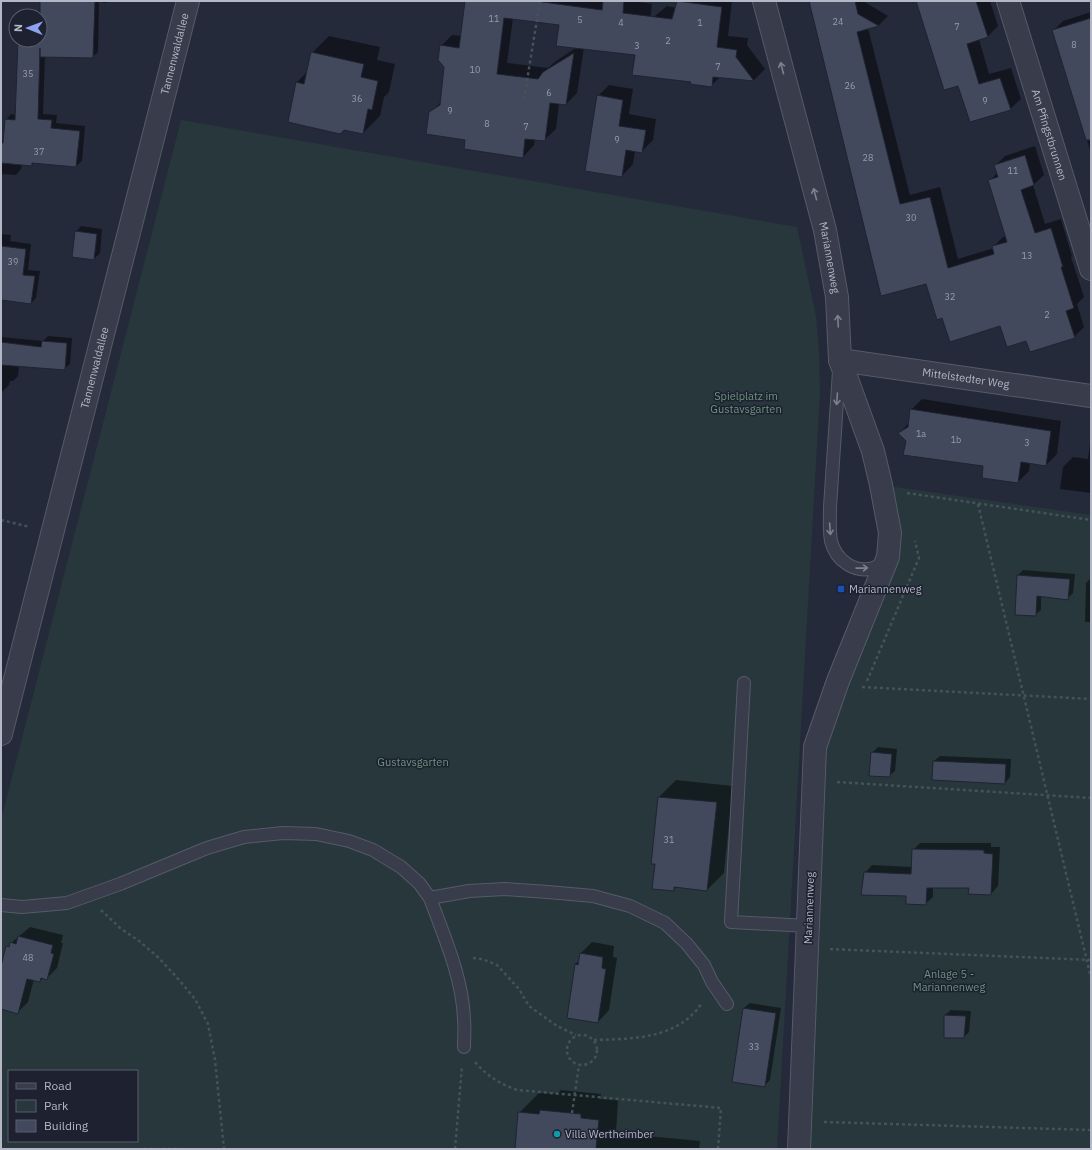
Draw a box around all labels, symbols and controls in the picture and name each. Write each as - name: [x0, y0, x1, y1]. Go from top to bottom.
- north arrow: [8, 8, 48, 48]
- street label: Tannenwaldallee: [157, 12, 192, 96]
- house number: 11: [489, 13, 499, 24]
- house number: 5: [577, 14, 583, 25]
- house number: 24: [833, 16, 843, 27]
- house number: 4: [618, 17, 624, 28]
- house number: 1: [697, 17, 703, 28]
- house number: 7: [954, 21, 960, 32]
- text: N: [11, 24, 25, 32]
- house number: 2: [665, 35, 671, 46]
- house number: 8: [1071, 39, 1077, 50]
- house number: 3: [634, 40, 640, 51]
- house number: 7: [715, 61, 721, 72]
- one-way arrow: [778, 62, 785, 75]
- house number: 10: [470, 64, 480, 75]
- house number: 35: [23, 68, 33, 79]
- house number: 26: [845, 80, 855, 91]
- house number: 6: [546, 87, 552, 98]
- street label: Am Pfingstbrunnen: [1029, 87, 1070, 182]
- house number: 36: [352, 93, 362, 104]
- house number: 9: [982, 95, 988, 106]
- house number: 9: [447, 105, 453, 116]
- house number: 8: [484, 118, 490, 129]
- house number: 7: [523, 121, 529, 132]
- house number: 9: [614, 134, 620, 145]
- house number: 37: [34, 146, 44, 157]
- house number: 28: [863, 152, 873, 163]
- house number: 11: [1008, 165, 1018, 176]
- one-way arrow: [811, 187, 819, 200]
- house number: 30: [906, 212, 916, 223]
- street label: Mariannenweg: [816, 220, 843, 295]
- house number: 13: [1022, 250, 1032, 261]
- house number: 39: [8, 256, 18, 267]
- house number: 32: [945, 291, 955, 302]
- house number: 2: [1044, 309, 1050, 320]
- one-way arrow: [834, 315, 842, 328]
- street label: Tannenwaldallee: [77, 325, 112, 410]
- street label: Mittelstedter Weg: [921, 365, 1010, 391]
- park label: Spielplatz im Gustavsgarten: [710, 389, 782, 416]
- one-way arrow: [834, 392, 841, 405]
- house number: 1a: [916, 428, 926, 439]
- house number: 1b: [951, 434, 961, 445]
- house number: 3: [1024, 437, 1030, 448]
- one-way arrow: [827, 522, 834, 535]
- one-way arrow: [855, 564, 868, 572]
- place label: Mariannenweg: [849, 582, 922, 596]
- marker: Mariannenweg: [836, 584, 846, 594]
- park label: Gustavsgarten: [377, 755, 449, 769]
- house number: 31: [664, 834, 674, 845]
- street label: Mariannenweg: [801, 871, 817, 944]
- house number: 48: [23, 952, 33, 963]
- park label: Anlage 5 - Mariannenweg: [913, 967, 985, 994]
- house number: 33: [749, 1041, 759, 1052]
- legend: [8, 1070, 138, 1142]
- text: Road: [44, 1078, 72, 1093]
- text: Park: [44, 1098, 69, 1113]
- text: Building: [44, 1118, 89, 1133]
- place label: Villa Wertheimber: [565, 1127, 654, 1141]
- marker: Villa Wertheimber: [552, 1129, 562, 1139]

